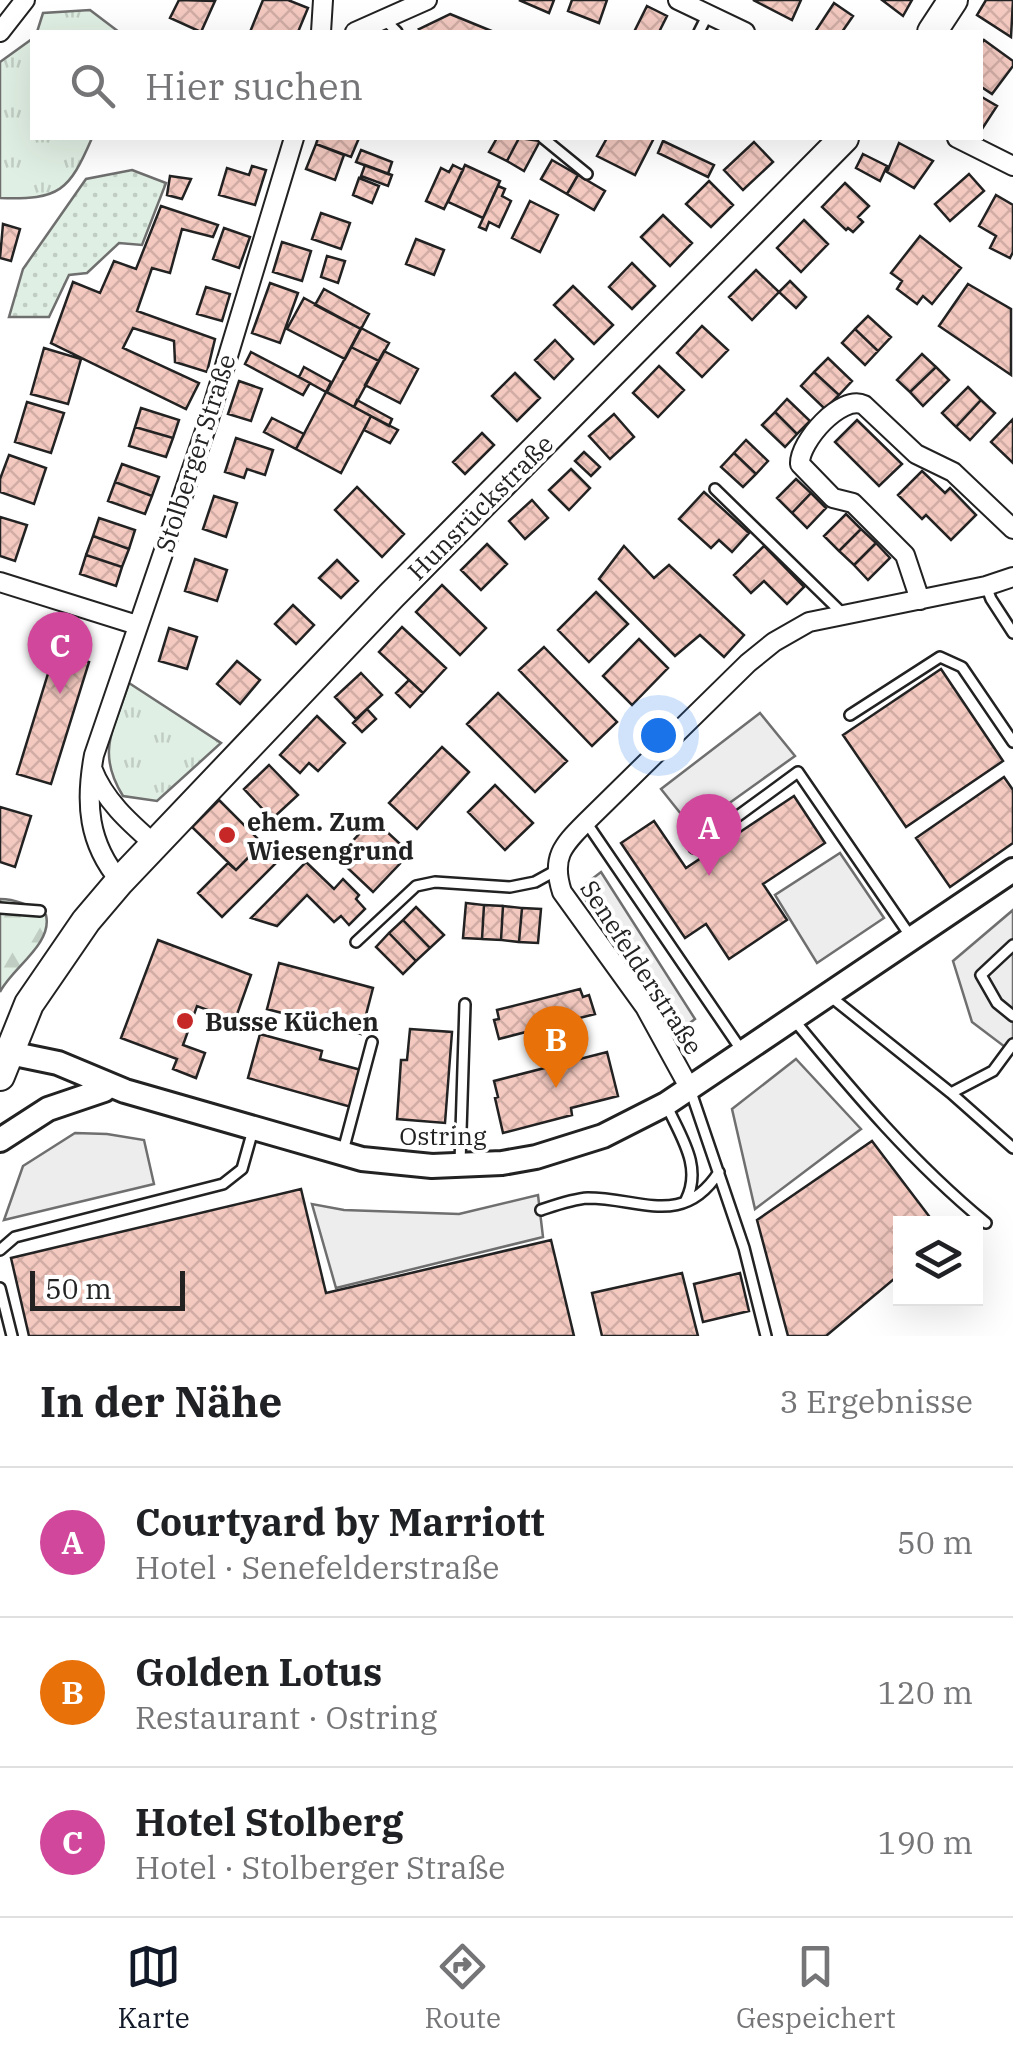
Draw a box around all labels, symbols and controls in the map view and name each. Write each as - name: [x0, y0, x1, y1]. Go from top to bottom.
- search box: [30, 30, 983, 140]
- icon: search: [65, 58, 120, 113]
- text: Hier suchen: [145, 61, 363, 110]
- street label: Stolberger Straße: [147, 350, 243, 556]
- street label: Hunsrückstraße: [400, 427, 560, 587]
- pin: C: [28, 612, 92, 694]
- your location: [633, 710, 684, 761]
- pin: A: [676, 794, 742, 876]
- place label: ehem. Zum Wiesengrund: [247, 805, 414, 867]
- marker: ehem. Zum Wiesengrund: [216, 824, 238, 846]
- street label: Senefelderstraße: [573, 874, 711, 1060]
- place label: Busse Küchen: [205, 1005, 379, 1038]
- pin: B: [524, 1006, 588, 1088]
- marker: Busse Küchen: [174, 1010, 196, 1032]
- street label: Ostring: [399, 1119, 487, 1152]
- map controls: [893, 1216, 983, 1306]
- button: layers: [893, 1216, 983, 1306]
- scale bar: [30, 1266, 185, 1310]
- text: 50 m: [45, 1270, 112, 1307]
- text: In der Nähe: [40, 1374, 282, 1429]
- text: 3 Ergebnisse: [779, 1380, 973, 1422]
- text: Courtyard by Marriott: [135, 1497, 545, 1546]
- text: A: [61, 1521, 84, 1563]
- text: 50 m: [897, 1521, 973, 1563]
- text: Hotel · Senefelderstraße: [135, 1546, 499, 1588]
- text: Golden Lotus: [135, 1647, 382, 1696]
- text: B: [61, 1671, 84, 1713]
- text: 120 m: [877, 1671, 973, 1713]
- text: Restaurant · Ostring: [135, 1696, 437, 1738]
- text: Hotel Stolberg: [135, 1797, 404, 1846]
- text: C: [62, 1821, 83, 1863]
- text: 190 m: [877, 1821, 973, 1863]
- text: Hotel · Stolberger Straße: [135, 1846, 505, 1888]
- tab: Karte: [117, 1939, 190, 2036]
- tab: Route: [425, 1939, 501, 2036]
- tab: Gespeichert: [736, 1939, 896, 2036]

